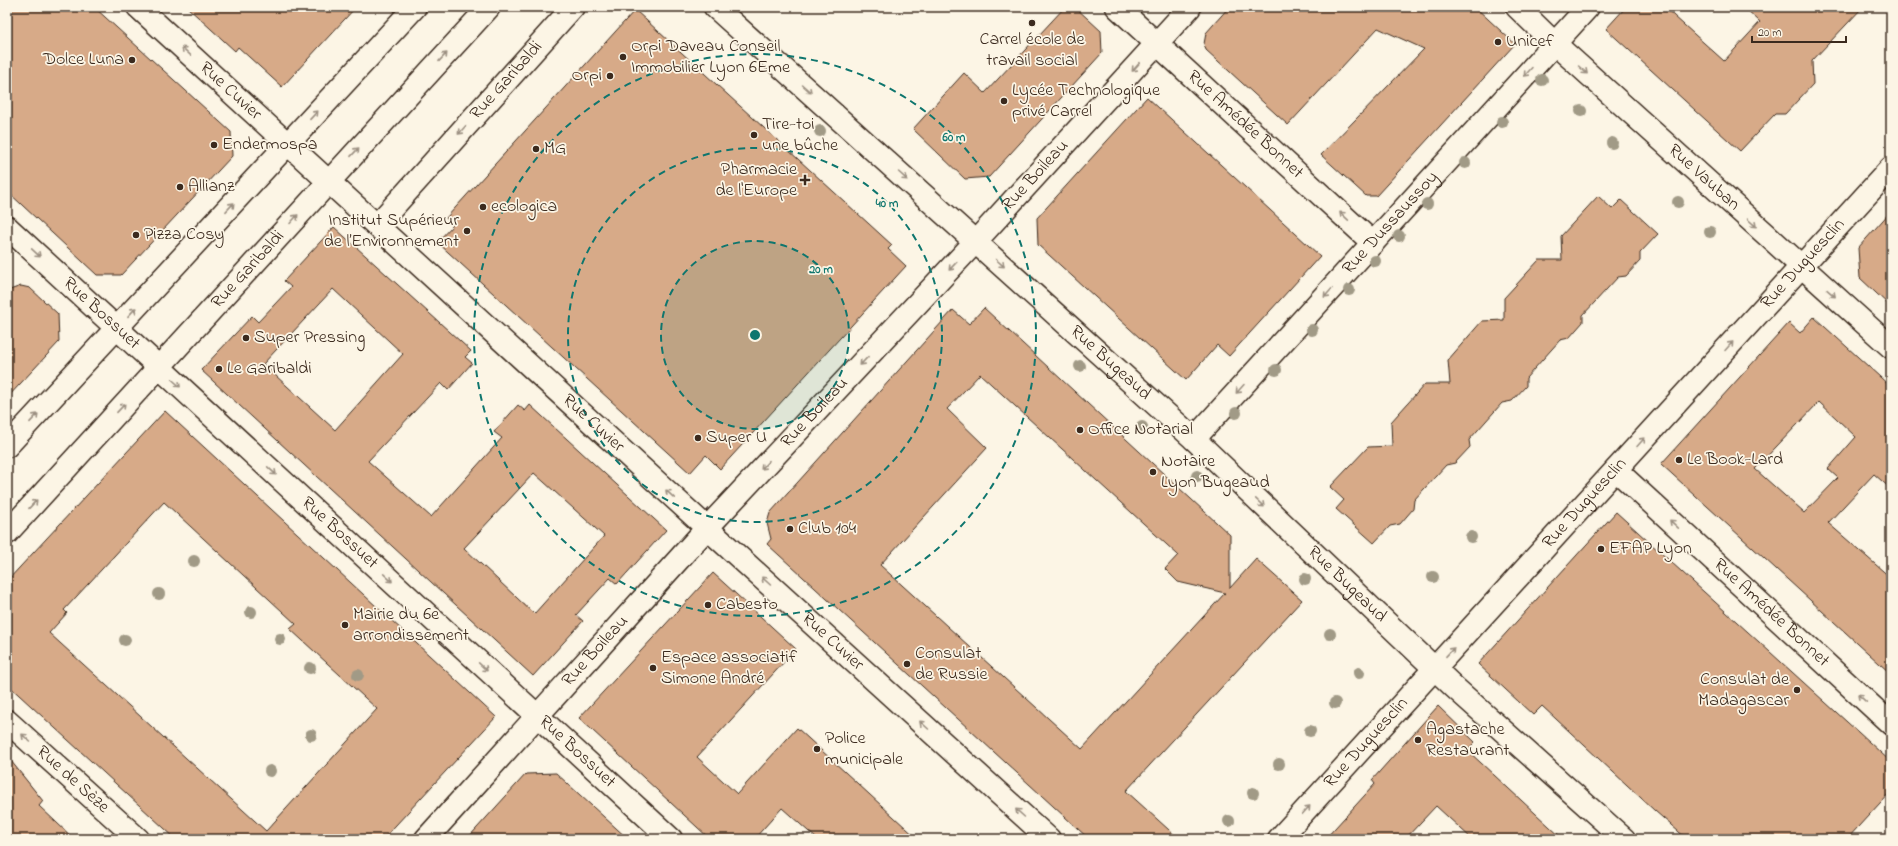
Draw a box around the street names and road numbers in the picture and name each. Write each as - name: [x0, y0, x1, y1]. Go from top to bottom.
- street label: Rue Garibaldi: [464, 35, 549, 126]
- street label: Rue Cuvier: [193, 56, 268, 127]
- street label: Rue Amédée Bonnet: [1181, 65, 1309, 185]
- street label: Rue Boileau: [996, 134, 1075, 217]
- street label: Rue Vauban: [1662, 138, 1746, 218]
- street label: Rue Dussaussoy: [1337, 166, 1445, 281]
- street label: Rue Duguesclin: [1755, 213, 1852, 315]
- street label: Rue Garibaldi: [205, 225, 291, 315]
- street label: Rue Bossuet: [57, 271, 146, 356]
- street label: Rue Bugeaud: [1064, 320, 1156, 407]
- street label: Rue Boileau: [775, 372, 855, 454]
- street label: Rue Cuvier: [556, 388, 630, 459]
- street label: Rue Duguesclin: [1537, 452, 1633, 555]
- street label: Rue Bossuet: [295, 491, 384, 576]
- street label: Rue Bugeaud: [1301, 540, 1392, 629]
- street label: Rue Amédée Bonnet: [1707, 553, 1835, 674]
- street label: Rue Cuvier: [795, 607, 870, 678]
- street label: Rue Boileau: [556, 610, 635, 693]
- street label: Rue Duguesclin: [1318, 692, 1415, 794]
- street label: Rue Bossuet: [532, 710, 621, 795]
- street label: Rue de Sèze: [30, 740, 115, 821]

